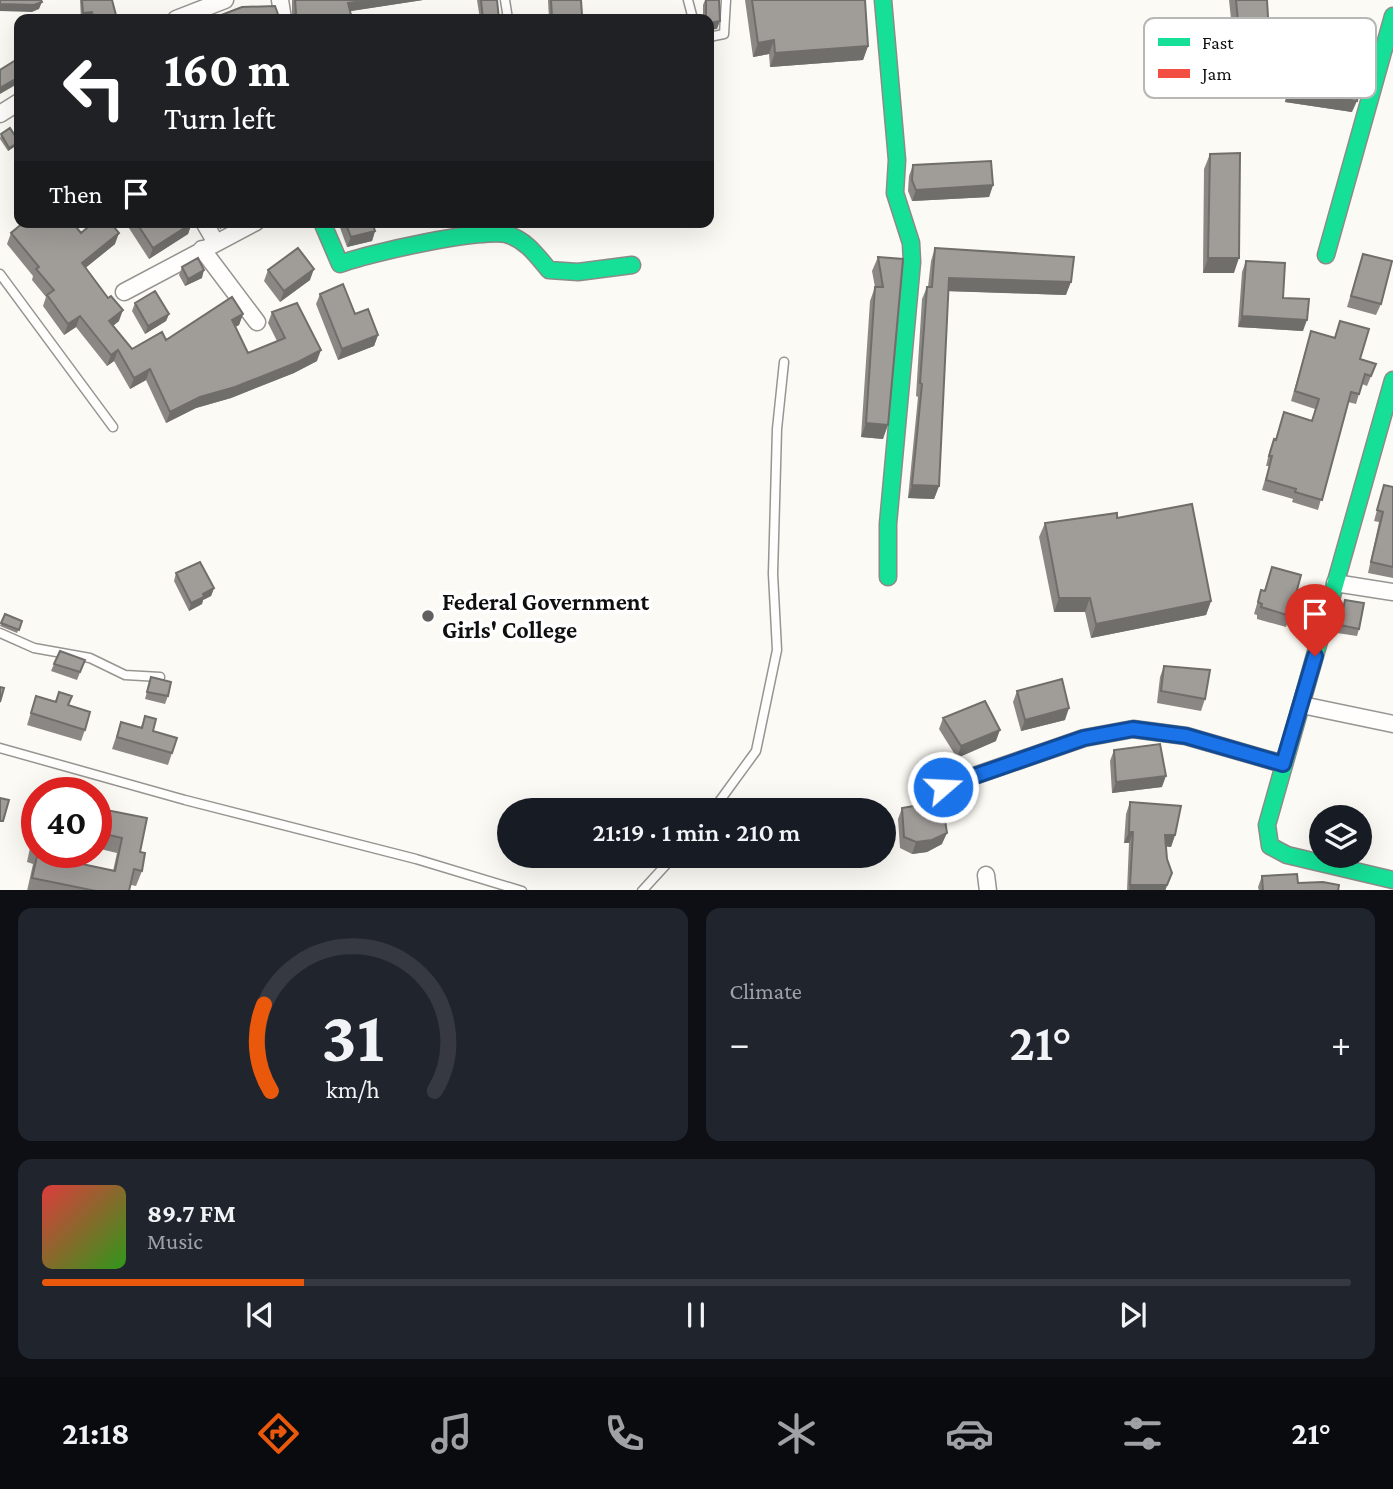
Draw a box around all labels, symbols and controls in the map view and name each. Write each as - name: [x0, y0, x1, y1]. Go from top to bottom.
- legend: [1144, 18, 1376, 98]
- text: Fast: [1202, 32, 1234, 53]
- icon: left: [49, 42, 140, 133]
- text: 160 m: [164, 42, 290, 97]
- text: Jam: [1200, 63, 1232, 84]
- text: Turn left: [164, 100, 275, 136]
- icon: arrive: [117, 175, 155, 213]
- text: Then: [49, 180, 103, 209]
- pin: [1285, 584, 1345, 656]
- place label: Federal Government Girls' College: [442, 588, 650, 643]
- icon: arrive: [1296, 595, 1334, 633]
- marker: Federal Government Girls' College: [420, 608, 436, 624]
- position arrow: [906, 750, 980, 824]
- speed limit sign: 40: [21, 777, 112, 868]
- map controls: [1309, 805, 1372, 868]
- button: layers: [1309, 805, 1372, 868]
- text: 21:19 · 1 min · 210 m: [593, 818, 800, 847]
- text: Climate: [730, 978, 802, 1004]
- text: 31: [321, 996, 384, 1077]
- text: 21°: [1009, 1013, 1072, 1071]
- text: −: [730, 1022, 750, 1064]
- text: +: [1331, 1022, 1351, 1064]
- text: km/h: [326, 1075, 380, 1102]
- text: 89.7 FM: [147, 1199, 236, 1228]
- text: Music: [147, 1228, 203, 1254]
- icon: previous: [241, 1296, 279, 1334]
- icon: pause: [677, 1296, 715, 1334]
- icon: next: [1114, 1296, 1152, 1334]
- icon: directions: [254, 1409, 303, 1458]
- icon: music: [427, 1409, 476, 1458]
- icon: phone: [600, 1409, 649, 1458]
- icon: climate: [772, 1409, 821, 1458]
- icon: car: [945, 1409, 994, 1458]
- icon: filters: [1118, 1409, 1167, 1458]
- text: 21:18: [62, 1415, 130, 1451]
- text: 21°: [1291, 1415, 1331, 1451]

